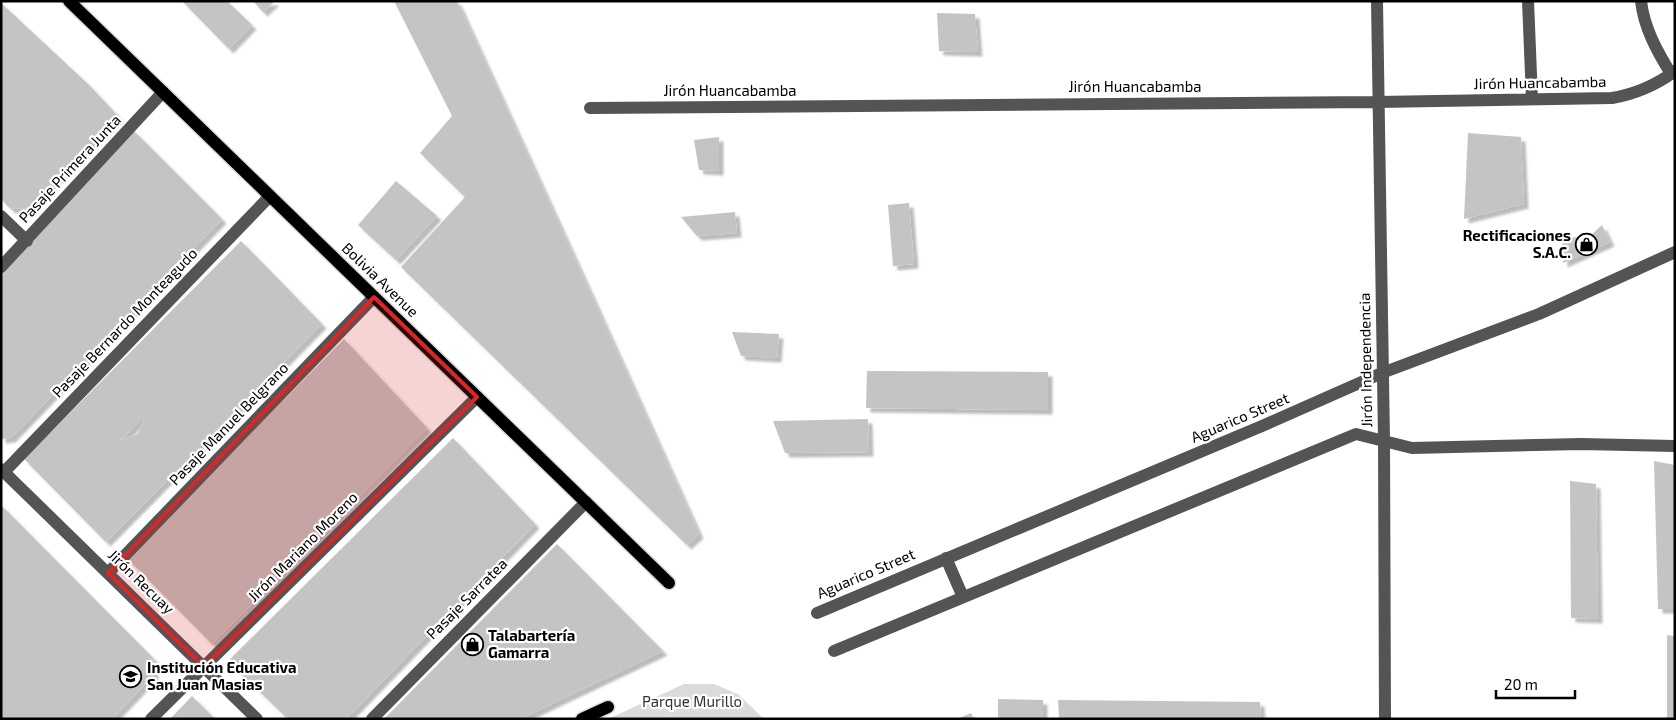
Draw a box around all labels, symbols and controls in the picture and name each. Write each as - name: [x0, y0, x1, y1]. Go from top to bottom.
- street label: Jirón Huancabamba: [1473, 72, 1607, 92]
- street label: Jirón Huancabamba: [1068, 77, 1202, 95]
- street label: Jirón Huancabamba: [663, 81, 797, 99]
- street label: Pasaje Primera Junta: [14, 110, 125, 227]
- place label: Rectificaciones S.A.C.: [1463, 226, 1571, 261]
- shop icon: Rectificaciones S.A.C.: [1575, 233, 1599, 257]
- street label: Bolivia Avenue: [339, 238, 423, 320]
- street label: Pasaje Bernardo Monteagudo: [48, 244, 201, 402]
- street label: Jirón Independencia: [1355, 293, 1375, 427]
- street label: Pasaje Manuel Belgrano: [165, 358, 292, 489]
- street label: Aguarico Street: [1188, 388, 1292, 446]
- street label: Jirón Mariano Moreno: [244, 488, 361, 605]
- street label: Aguarico Street: [814, 544, 918, 602]
- street label: Jirón Recuay: [105, 545, 178, 617]
- street label: Pasaje Sarratea: [422, 554, 511, 643]
- place label: Talabartería Gamarra: [488, 626, 575, 661]
- shop icon: Talabartería Gamarra: [460, 633, 484, 657]
- place label: Institución Educativa San Juan Masias: [147, 658, 297, 693]
- school or university icon: Institución Educativa San Juan Masias: [119, 665, 143, 689]
- scale bar: [1496, 668, 1575, 700]
- text: 20 m: [1504, 675, 1538, 693]
- park label: Parque Murillo: [642, 692, 742, 710]

